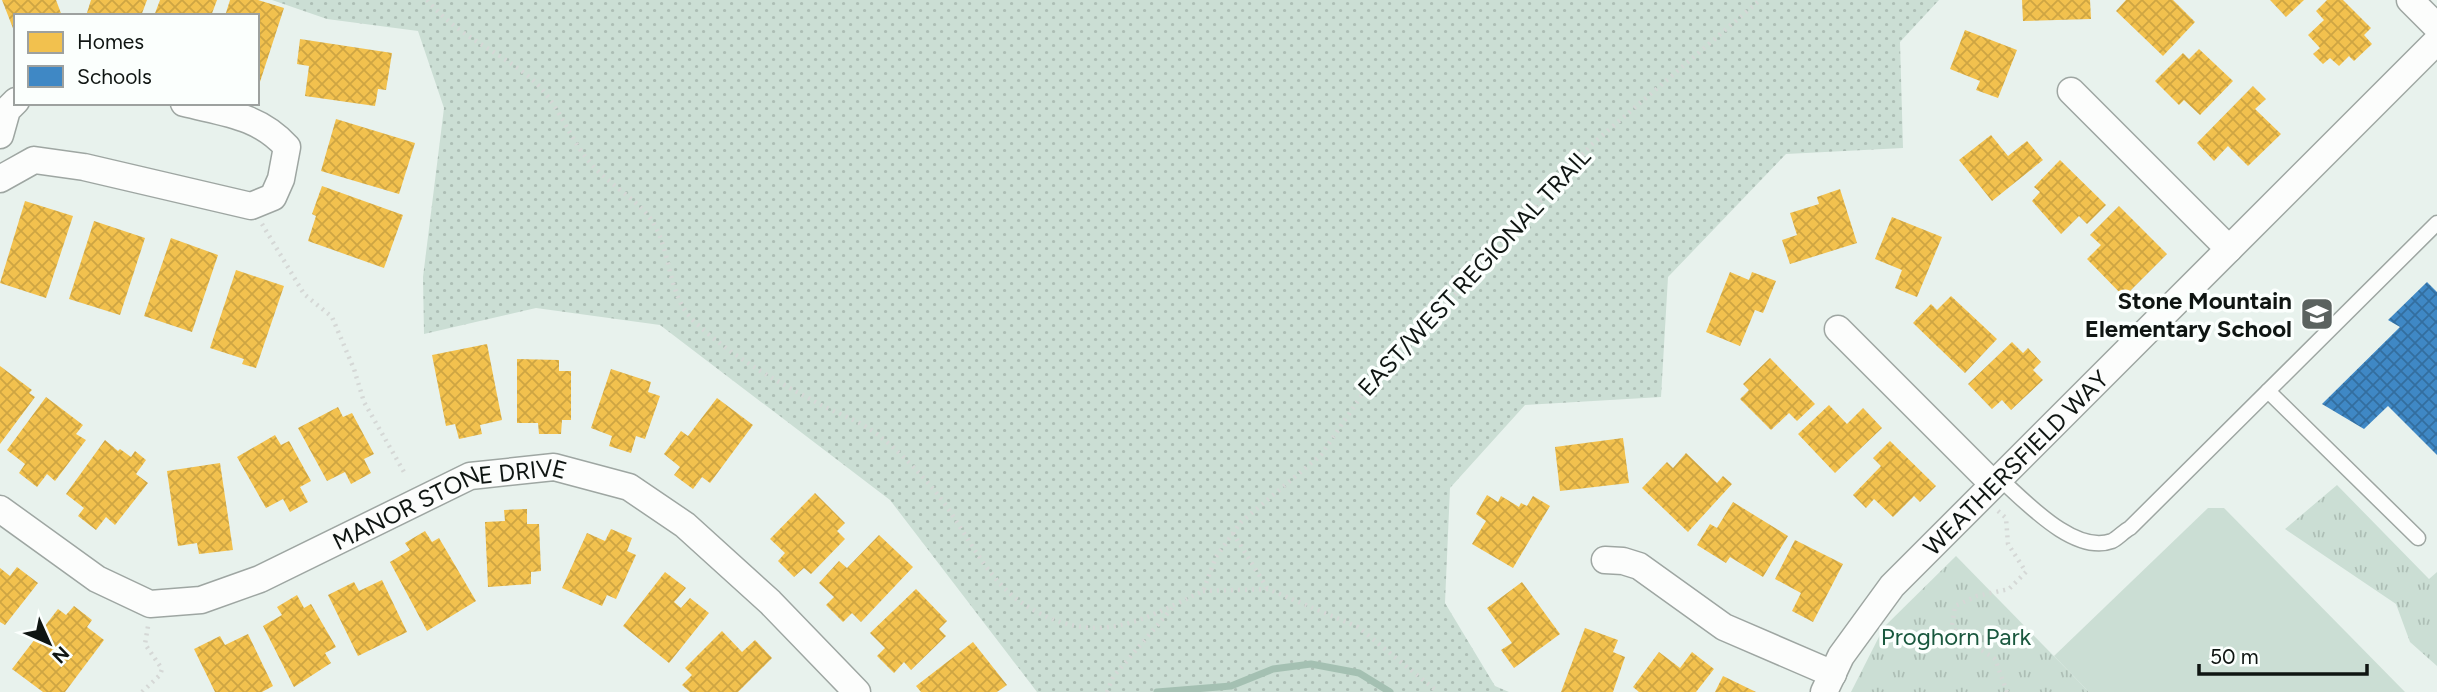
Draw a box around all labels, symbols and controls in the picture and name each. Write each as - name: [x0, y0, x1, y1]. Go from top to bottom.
- legend: [14, 14, 259, 105]
- text: Homes: [77, 29, 144, 54]
- text: Schools: [77, 64, 152, 89]
- street label: EAST/WEST REGIONAL TRAIL: [1352, 142, 1597, 402]
- place label: Stone Mountain Elementary School: [2085, 286, 2292, 343]
- school or university icon: Stone Mountain Elementary School: [2298, 295, 2336, 333]
- street label: WEATHERSFIELD WAY: [1917, 364, 2114, 561]
- street label: MANOR STONE DRIVE: [328, 453, 570, 556]
- north arrow: [14, 608, 84, 678]
- park label: Proghorn Park: [1881, 622, 2032, 651]
- scale bar: [2199, 632, 2367, 676]
- text: N: [47, 641, 74, 668]
- text: 50 m: [2210, 644, 2259, 669]

